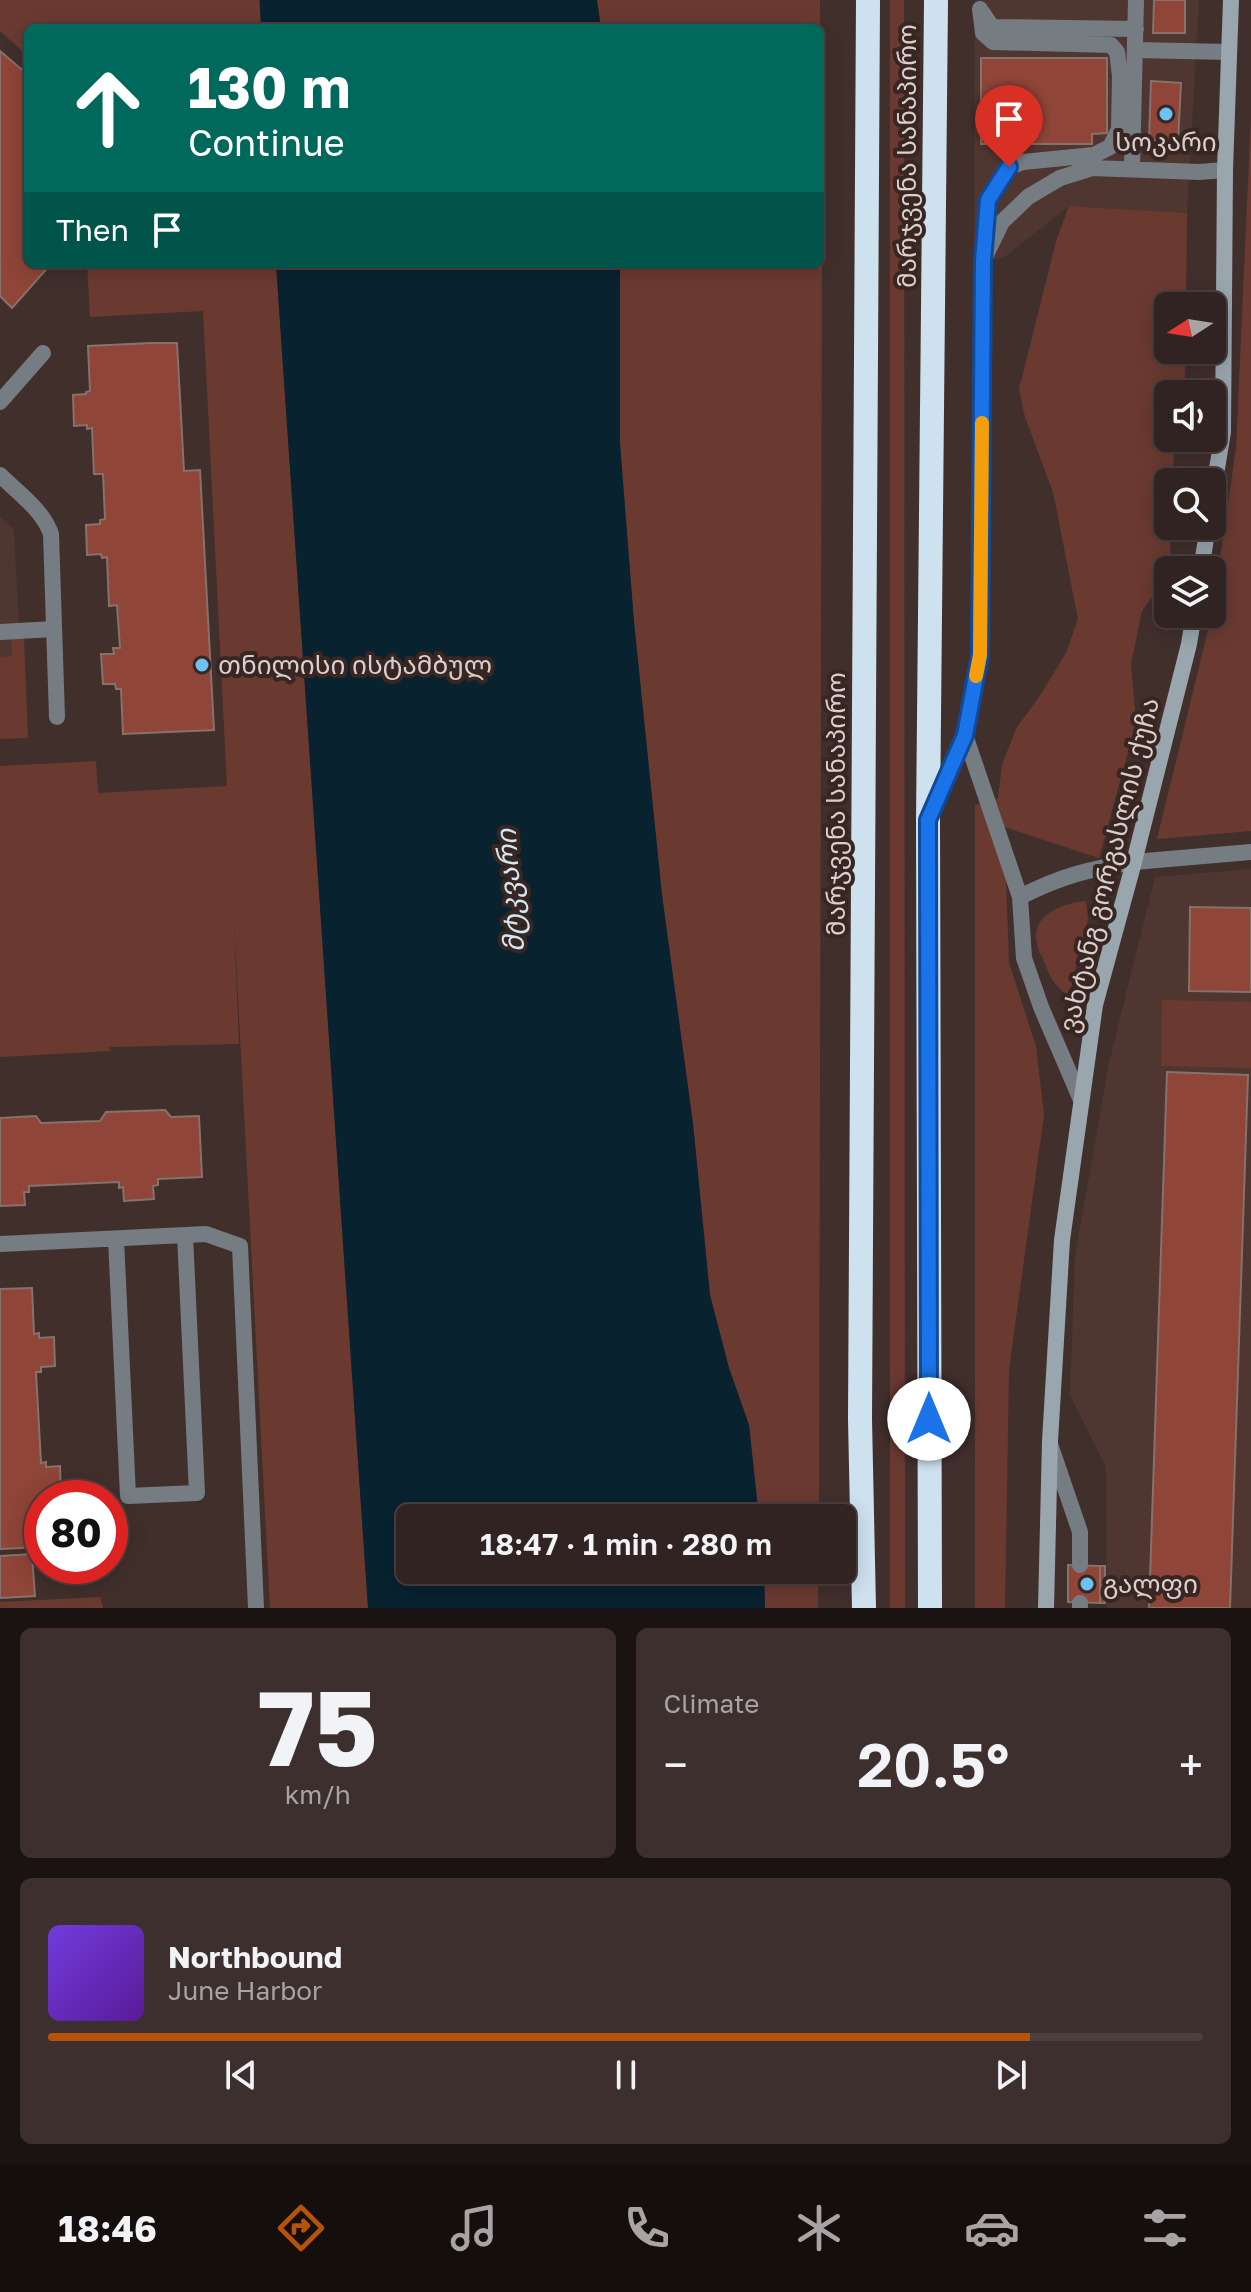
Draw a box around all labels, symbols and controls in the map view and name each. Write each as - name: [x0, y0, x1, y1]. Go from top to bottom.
- street label: მარჯვენა სანაპირო: [891, 24, 922, 288]
- text: 130 m: [188, 53, 350, 120]
- icon: ahead: [56, 56, 160, 160]
- pin: [975, 85, 1043, 167]
- icon: arrive: [987, 97, 1031, 141]
- marker: სოკარი: [1157, 105, 1175, 123]
- text: Continue: [188, 121, 345, 164]
- place label: სოკარი: [1115, 126, 1217, 157]
- icon: arrive: [145, 208, 189, 252]
- text: Then: [56, 212, 129, 248]
- north arrow: [1154, 292, 1226, 364]
- map controls: [1154, 292, 1226, 628]
- button: sound: [1154, 380, 1226, 452]
- button: search: [1154, 468, 1226, 540]
- button: layers: [1154, 556, 1226, 628]
- place label: თნილისი ისტამბულ: [218, 649, 492, 681]
- marker: თნილისი ისტამბულ: [193, 656, 211, 674]
- street label: მარჯვენა სანაპირო: [820, 672, 851, 936]
- street label: ვახტანგ გორგასლის ქუჩა: [1052, 694, 1166, 1036]
- water label: მტკვარი: [489, 826, 531, 954]
- position arrow: [887, 1377, 971, 1461]
- speed limit sign: 80: [24, 1480, 128, 1584]
- text: 18:47 · 1 min · 280 m: [480, 1526, 772, 1562]
- place label: გალფი: [1103, 1568, 1198, 1600]
- marker: გალფი: [1078, 1575, 1096, 1593]
- text: 75: [258, 1664, 378, 1789]
- text: Climate: [664, 1688, 759, 1719]
- text: 20.5°: [857, 1728, 1009, 1800]
- text: −: [664, 1738, 688, 1791]
- text: +: [1179, 1738, 1203, 1791]
- text: km/h: [285, 1779, 351, 1810]
- text: Northbound: [168, 1939, 342, 1975]
- text: June Harbor: [168, 1975, 322, 2006]
- icon: previous: [219, 2053, 263, 2097]
- icon: pause: [604, 2053, 648, 2097]
- icon: next: [989, 2053, 1033, 2097]
- icon: directions: [273, 2200, 329, 2256]
- icon: music: [446, 2200, 502, 2256]
- icon: phone: [619, 2200, 675, 2256]
- icon: climate: [791, 2200, 847, 2256]
- icon: car: [964, 2200, 1020, 2256]
- icon: filters: [1137, 2200, 1193, 2256]
- text: 18:46: [58, 2207, 157, 2250]

